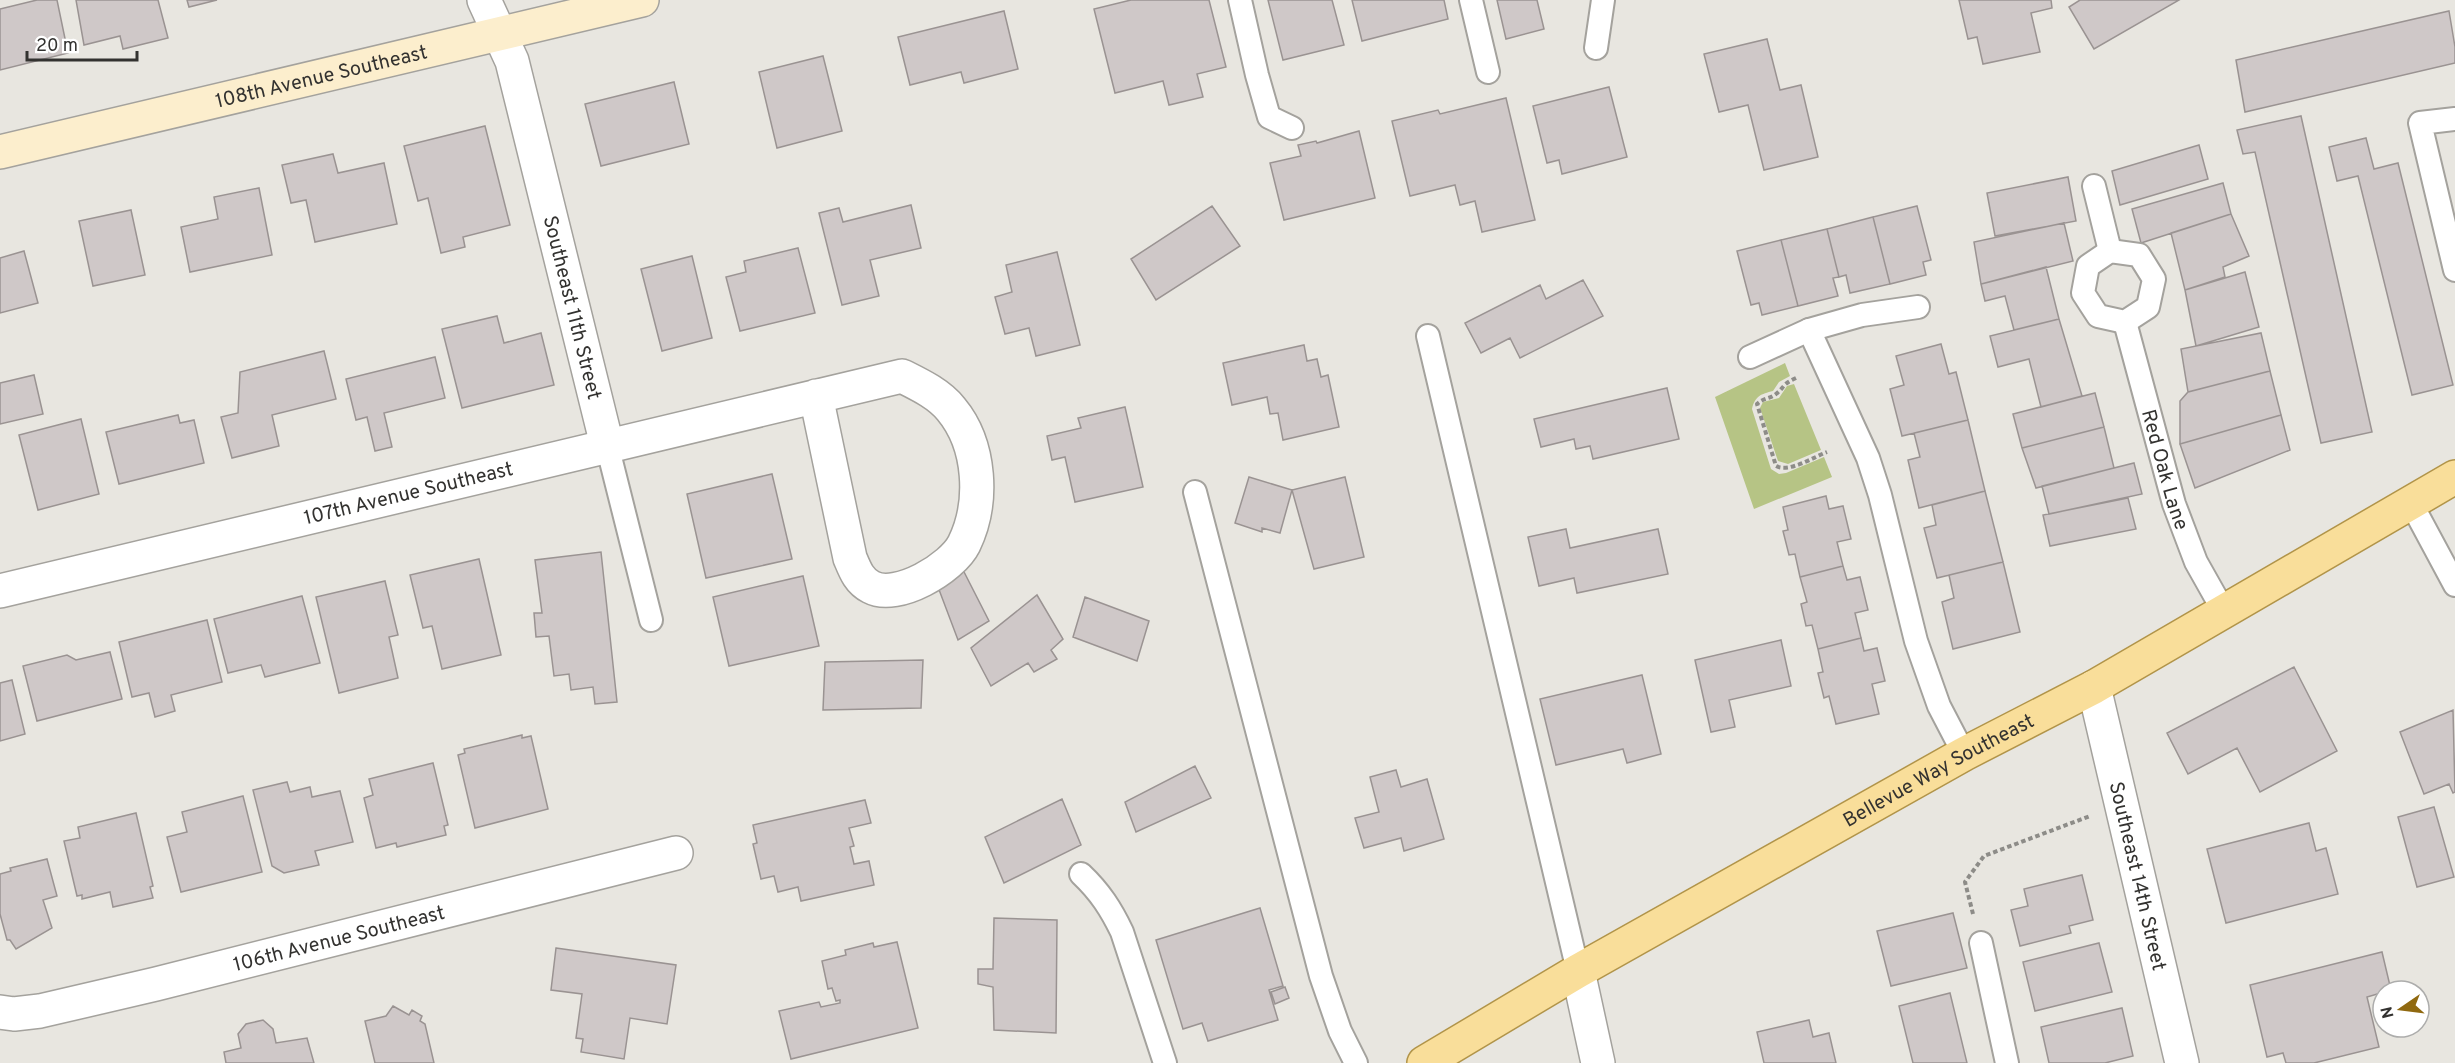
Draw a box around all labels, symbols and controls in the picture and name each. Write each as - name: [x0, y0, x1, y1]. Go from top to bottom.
- scale bar: [27, 24, 136, 62]
- text: 20 m: [36, 35, 78, 58]
- street label: 108th Avenue Southeast: [213, 40, 430, 116]
- street label: Southeast 11th Street: [536, 213, 606, 403]
- street label: Red Oak Lane: [2134, 407, 2194, 534]
- street label: 107th Avenue Southeast: [302, 457, 516, 532]
- street label: Bellevue Way Southeast: [1839, 709, 2039, 834]
- street label: Southeast 14th Street: [2102, 779, 2171, 973]
- street label: 106th Avenue Southeast: [231, 901, 448, 979]
- north arrow: [2371, 979, 2431, 1039]
- text: N: [2377, 1004, 2399, 1020]

